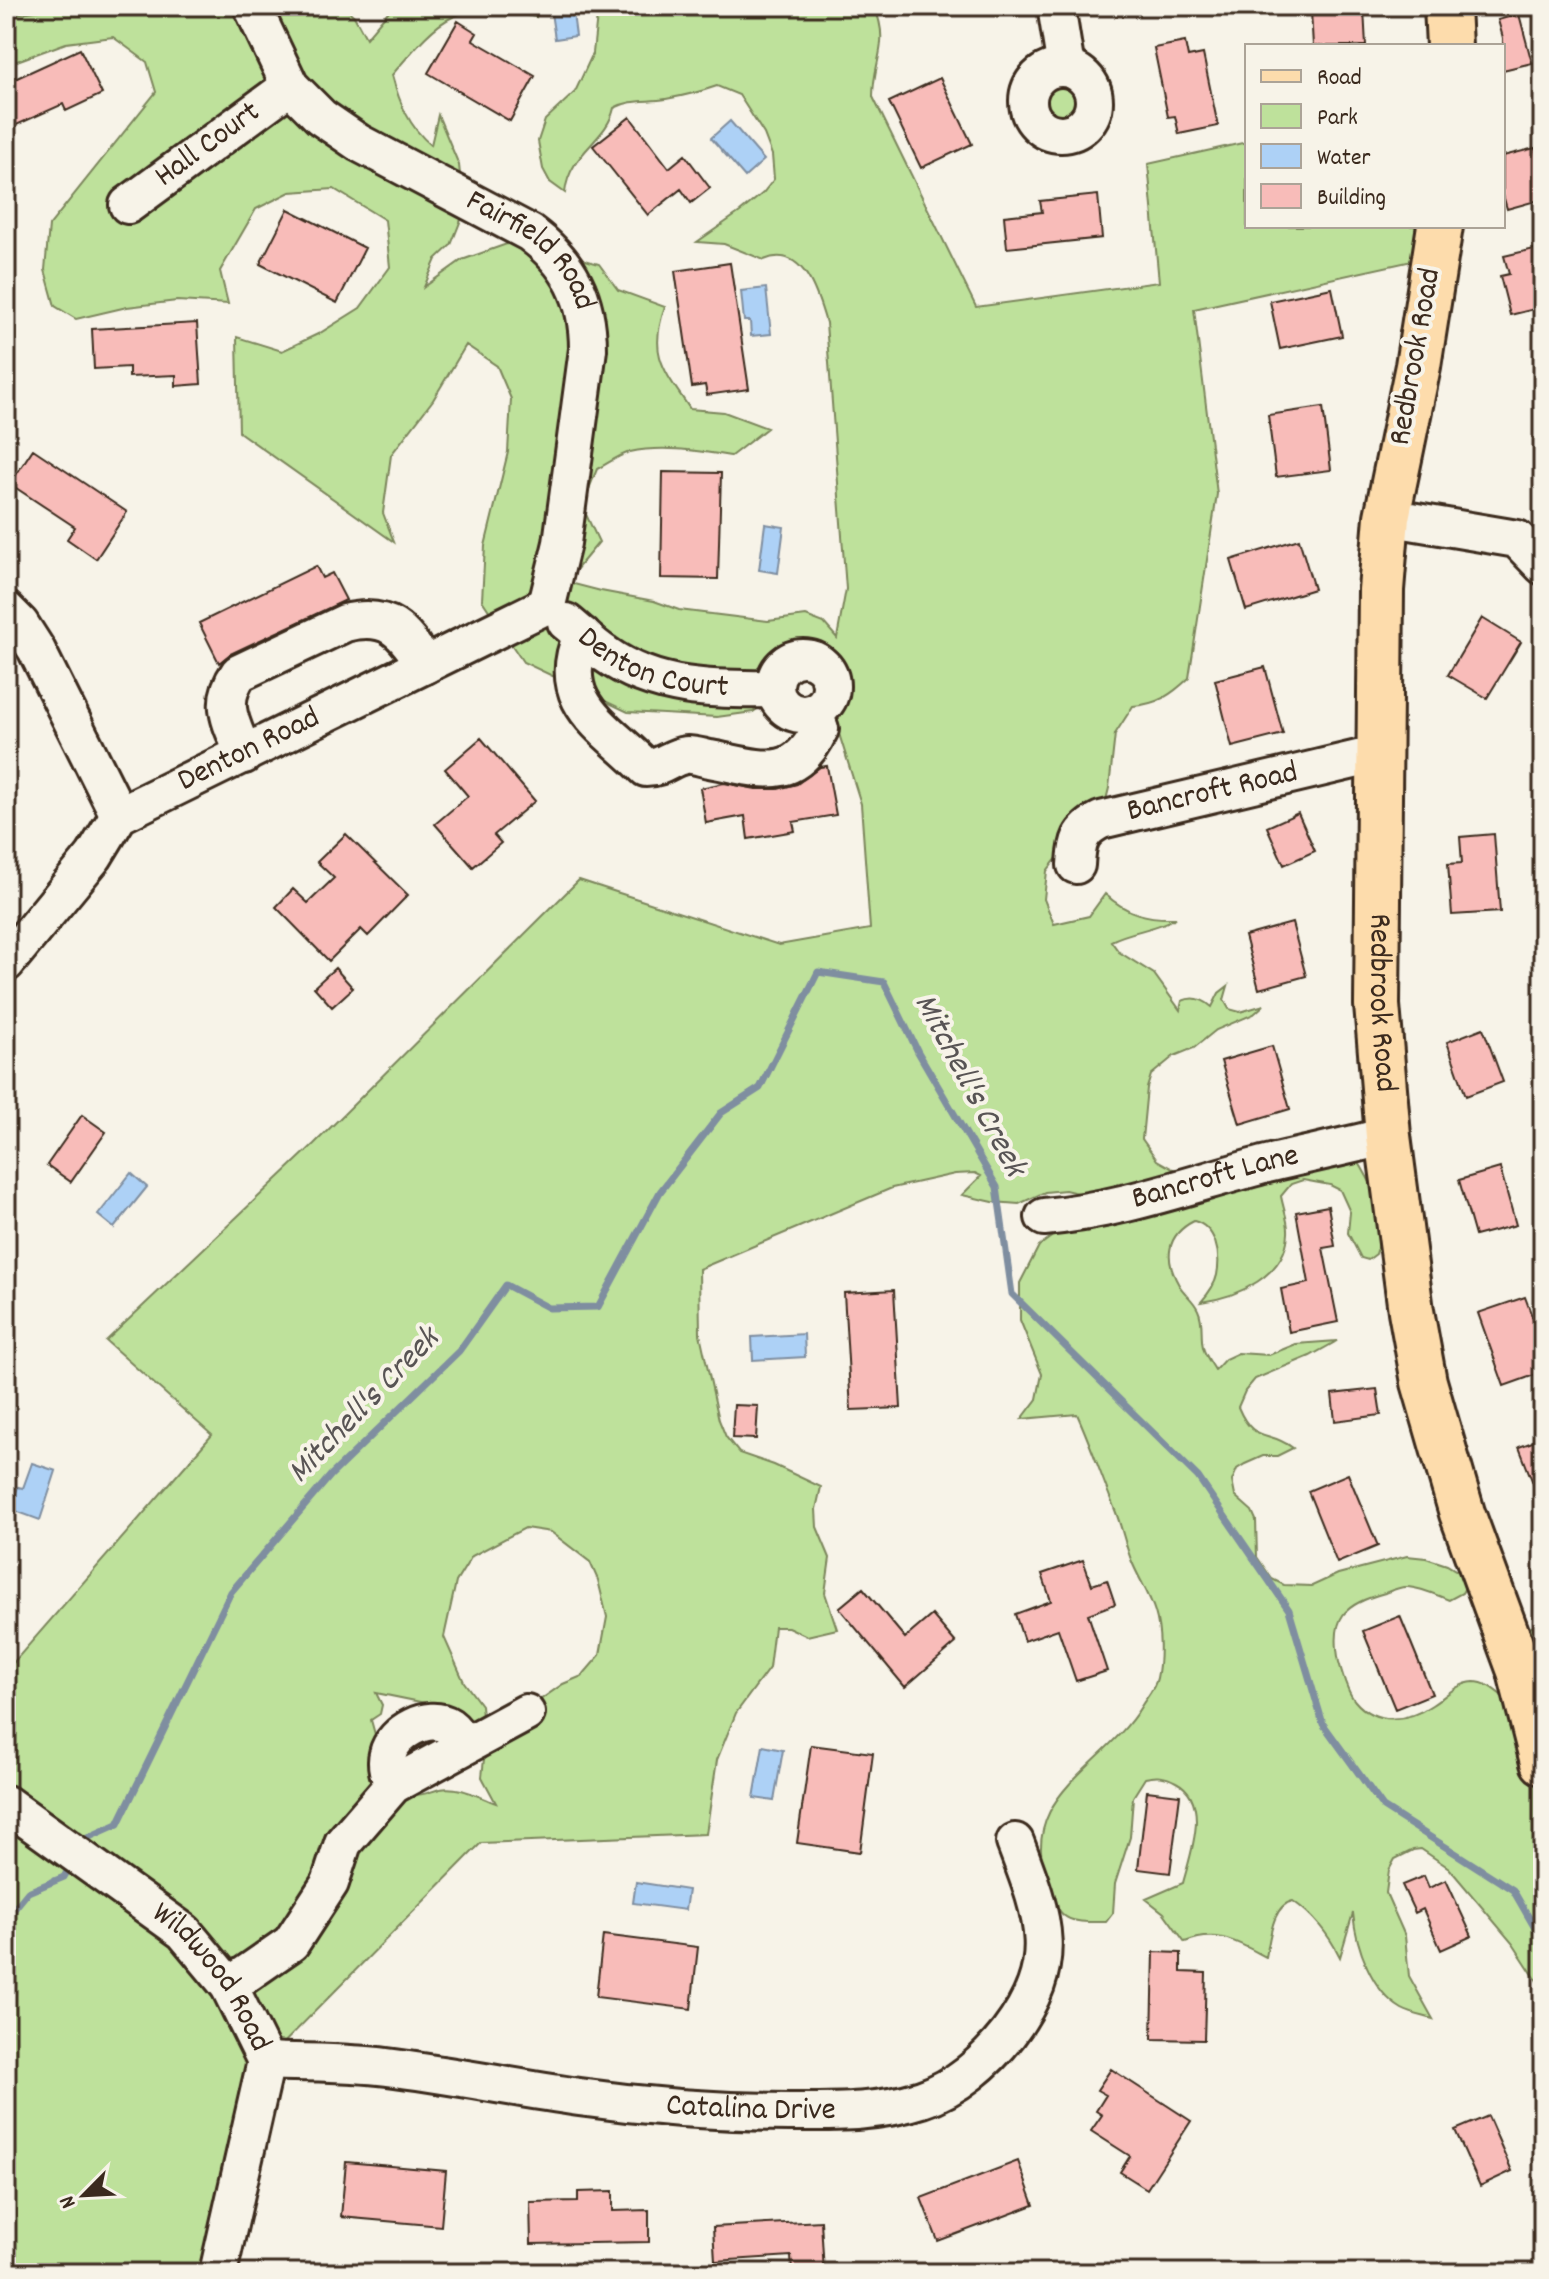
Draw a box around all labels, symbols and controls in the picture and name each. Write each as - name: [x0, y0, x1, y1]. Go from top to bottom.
- legend: [1245, 44, 1505, 228]
- text: Road: [1317, 62, 1362, 96]
- street label: Hall Court: [146, 91, 271, 200]
- text: Park: [1317, 102, 1358, 136]
- text: Water: [1317, 142, 1370, 176]
- street label: Fairfield Road: [457, 180, 606, 316]
- text: Building: [1317, 182, 1386, 216]
- street label: Redbrook Road: [1379, 265, 1455, 449]
- street label: Denton Court: [566, 617, 729, 712]
- street label: Denton Road: [171, 696, 329, 805]
- street label: Bancroft Road: [1123, 751, 1303, 836]
- street label: Redbrook Road: [1353, 913, 1407, 1094]
- water label: Mitchell's Creek: [899, 986, 1038, 1189]
- street label: Bancroft Lane: [1127, 1134, 1304, 1224]
- water label: Mitchell's Creek: [278, 1315, 455, 1496]
- street label: Wildwood Road: [141, 1892, 281, 2060]
- street label: Catalina Drive: [664, 2084, 836, 2135]
- north arrow: [44, 2155, 124, 2235]
- text: N: [53, 2190, 85, 2213]

